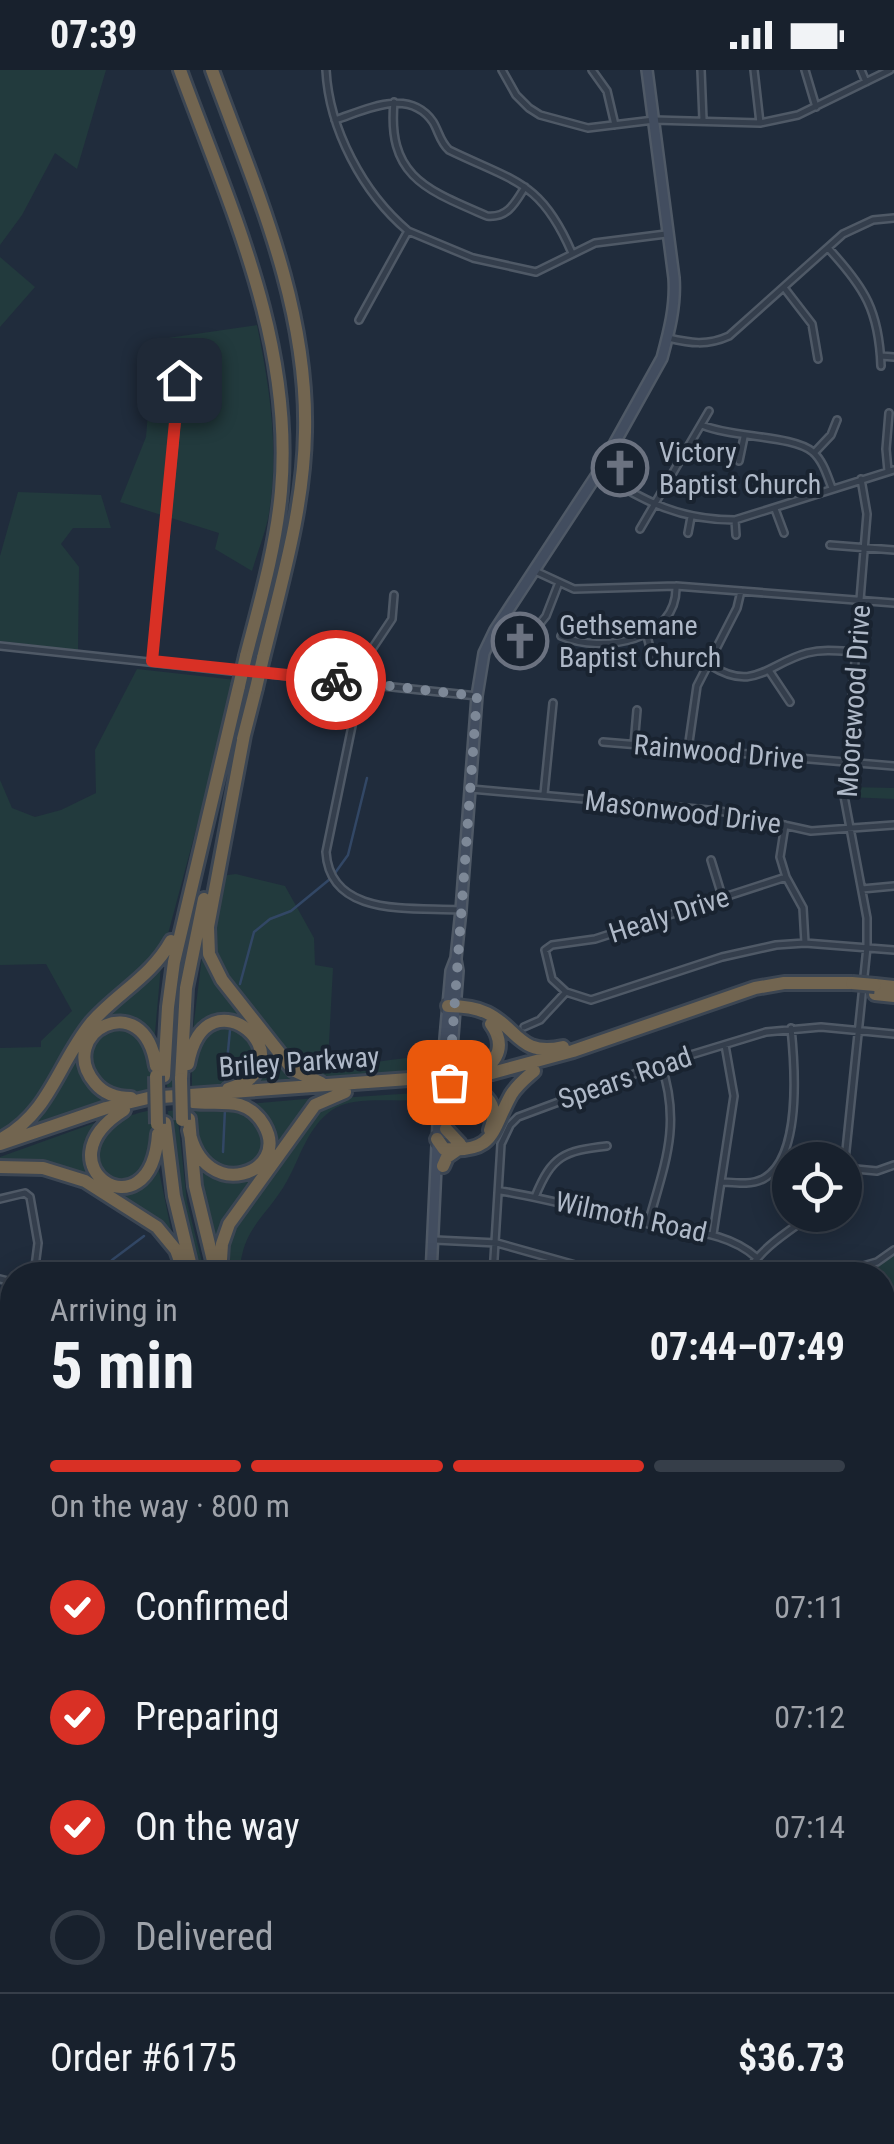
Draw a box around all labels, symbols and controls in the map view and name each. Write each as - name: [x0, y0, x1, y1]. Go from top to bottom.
- text: 07:39: [50, 13, 137, 57]
- pin: [137, 338, 222, 423]
- icon: home: [152, 353, 207, 408]
- place label: Victory Baptist Church: [659, 436, 821, 501]
- church icon: Victory Baptist Church: [590, 438, 650, 498]
- street label: Moorewood Drive: [831, 604, 877, 798]
- place label: Gethsemane Baptist Church: [559, 609, 721, 674]
- church icon: Gethsemane Baptist Church: [490, 611, 550, 671]
- courier: [286, 630, 386, 730]
- icon: bike: [309, 653, 364, 708]
- street label: Rainwood Drive: [633, 728, 805, 776]
- street label: Masonwood Drive: [583, 784, 783, 840]
- street label: Healy Drive: [605, 880, 733, 950]
- street label: Briley Parkway: [218, 1040, 381, 1084]
- pin: [407, 1040, 492, 1125]
- street label: Spears Road: [554, 1040, 696, 1116]
- icon: bag: [422, 1055, 477, 1110]
- map controls: [772, 1142, 862, 1232]
- button: locate: [772, 1142, 862, 1232]
- street label: Wilmoth Road: [552, 1185, 710, 1249]
- text: Arriving in: [50, 1291, 178, 1329]
- text: 07:44–07:49: [650, 1325, 845, 1369]
- text: 5 min: [50, 1328, 194, 1404]
- text: On the way · 800 m: [50, 1487, 290, 1525]
- icon: check: [50, 1580, 105, 1635]
- text: Confirmed: [135, 1585, 290, 1629]
- text: 07:11: [774, 1588, 845, 1626]
- icon: check: [50, 1690, 105, 1745]
- text: Preparing: [135, 1695, 280, 1739]
- text: 07:12: [774, 1698, 845, 1736]
- icon: check: [50, 1800, 105, 1855]
- text: On the way: [135, 1805, 300, 1849]
- text: 07:14: [774, 1808, 845, 1846]
- text: Delivered: [135, 1915, 274, 1959]
- text: Order #6175: [50, 2036, 237, 2080]
- text: $36.73: [738, 2036, 845, 2080]

